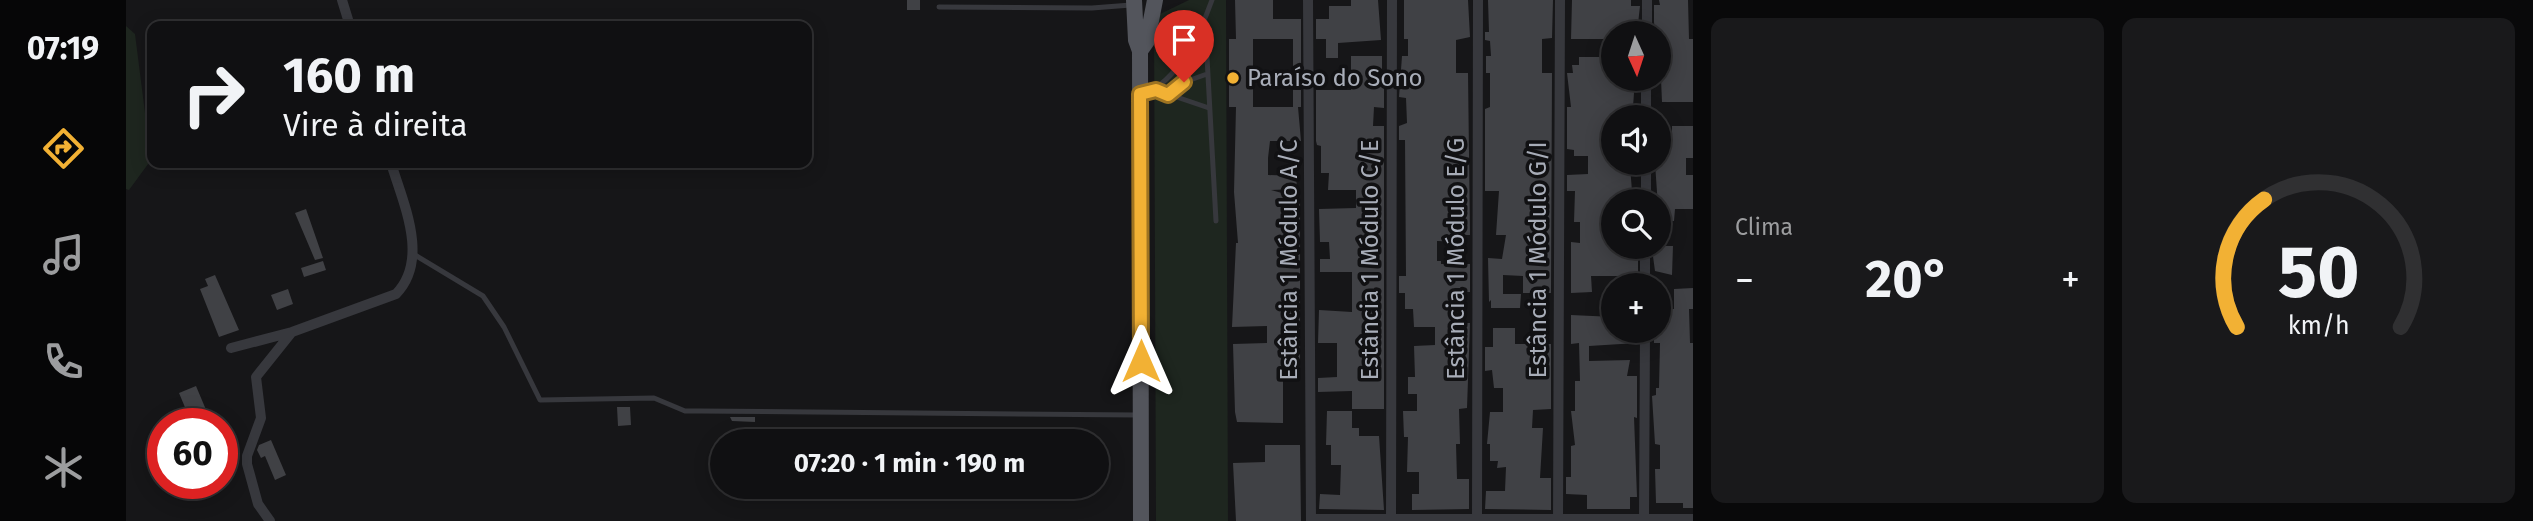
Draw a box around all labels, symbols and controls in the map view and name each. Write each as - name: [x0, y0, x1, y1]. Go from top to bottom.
- pin: [1154, 10, 1214, 82]
- icon: arrive: [1165, 21, 1203, 59]
- north arrow: [1601, 21, 1671, 91]
- map controls: [1601, 21, 1671, 343]
- text: 07:19: [27, 29, 99, 67]
- text: 160 m: [283, 46, 415, 105]
- icon: right: [168, 49, 259, 140]
- place label: Paraíso do Sono: [1247, 64, 1422, 92]
- marker: Paraíso do Sono: [1225, 70, 1241, 86]
- button: sound: [1601, 105, 1671, 175]
- text: Vire à direita: [283, 106, 468, 144]
- icon: directions: [39, 124, 88, 173]
- street label: Estância 1 Módulo E/G: [1442, 138, 1470, 380]
- street label: Estância 1 Módulo A/C: [1275, 139, 1303, 381]
- street label: Estância 1 Módulo C/E: [1356, 139, 1384, 381]
- street label: Estância 1 Módulo G/I: [1524, 142, 1552, 378]
- button: search: [1601, 189, 1671, 259]
- text: Clima: [1735, 213, 1793, 241]
- text: 50: [2278, 229, 2359, 316]
- icon: music: [39, 230, 88, 279]
- text: 20°: [1865, 248, 1950, 311]
- text: −: [1735, 257, 1754, 303]
- text: +: [2061, 257, 2080, 303]
- button: +: [1601, 273, 1671, 343]
- text: km/h: [2288, 310, 2349, 340]
- position arrow: [1104, 324, 1178, 398]
- icon: phone: [39, 337, 88, 386]
- speed limit sign: 60: [147, 408, 238, 499]
- icon: climate: [39, 443, 88, 492]
- text: 07:20 · 1 min · 190 m: [794, 448, 1025, 479]

